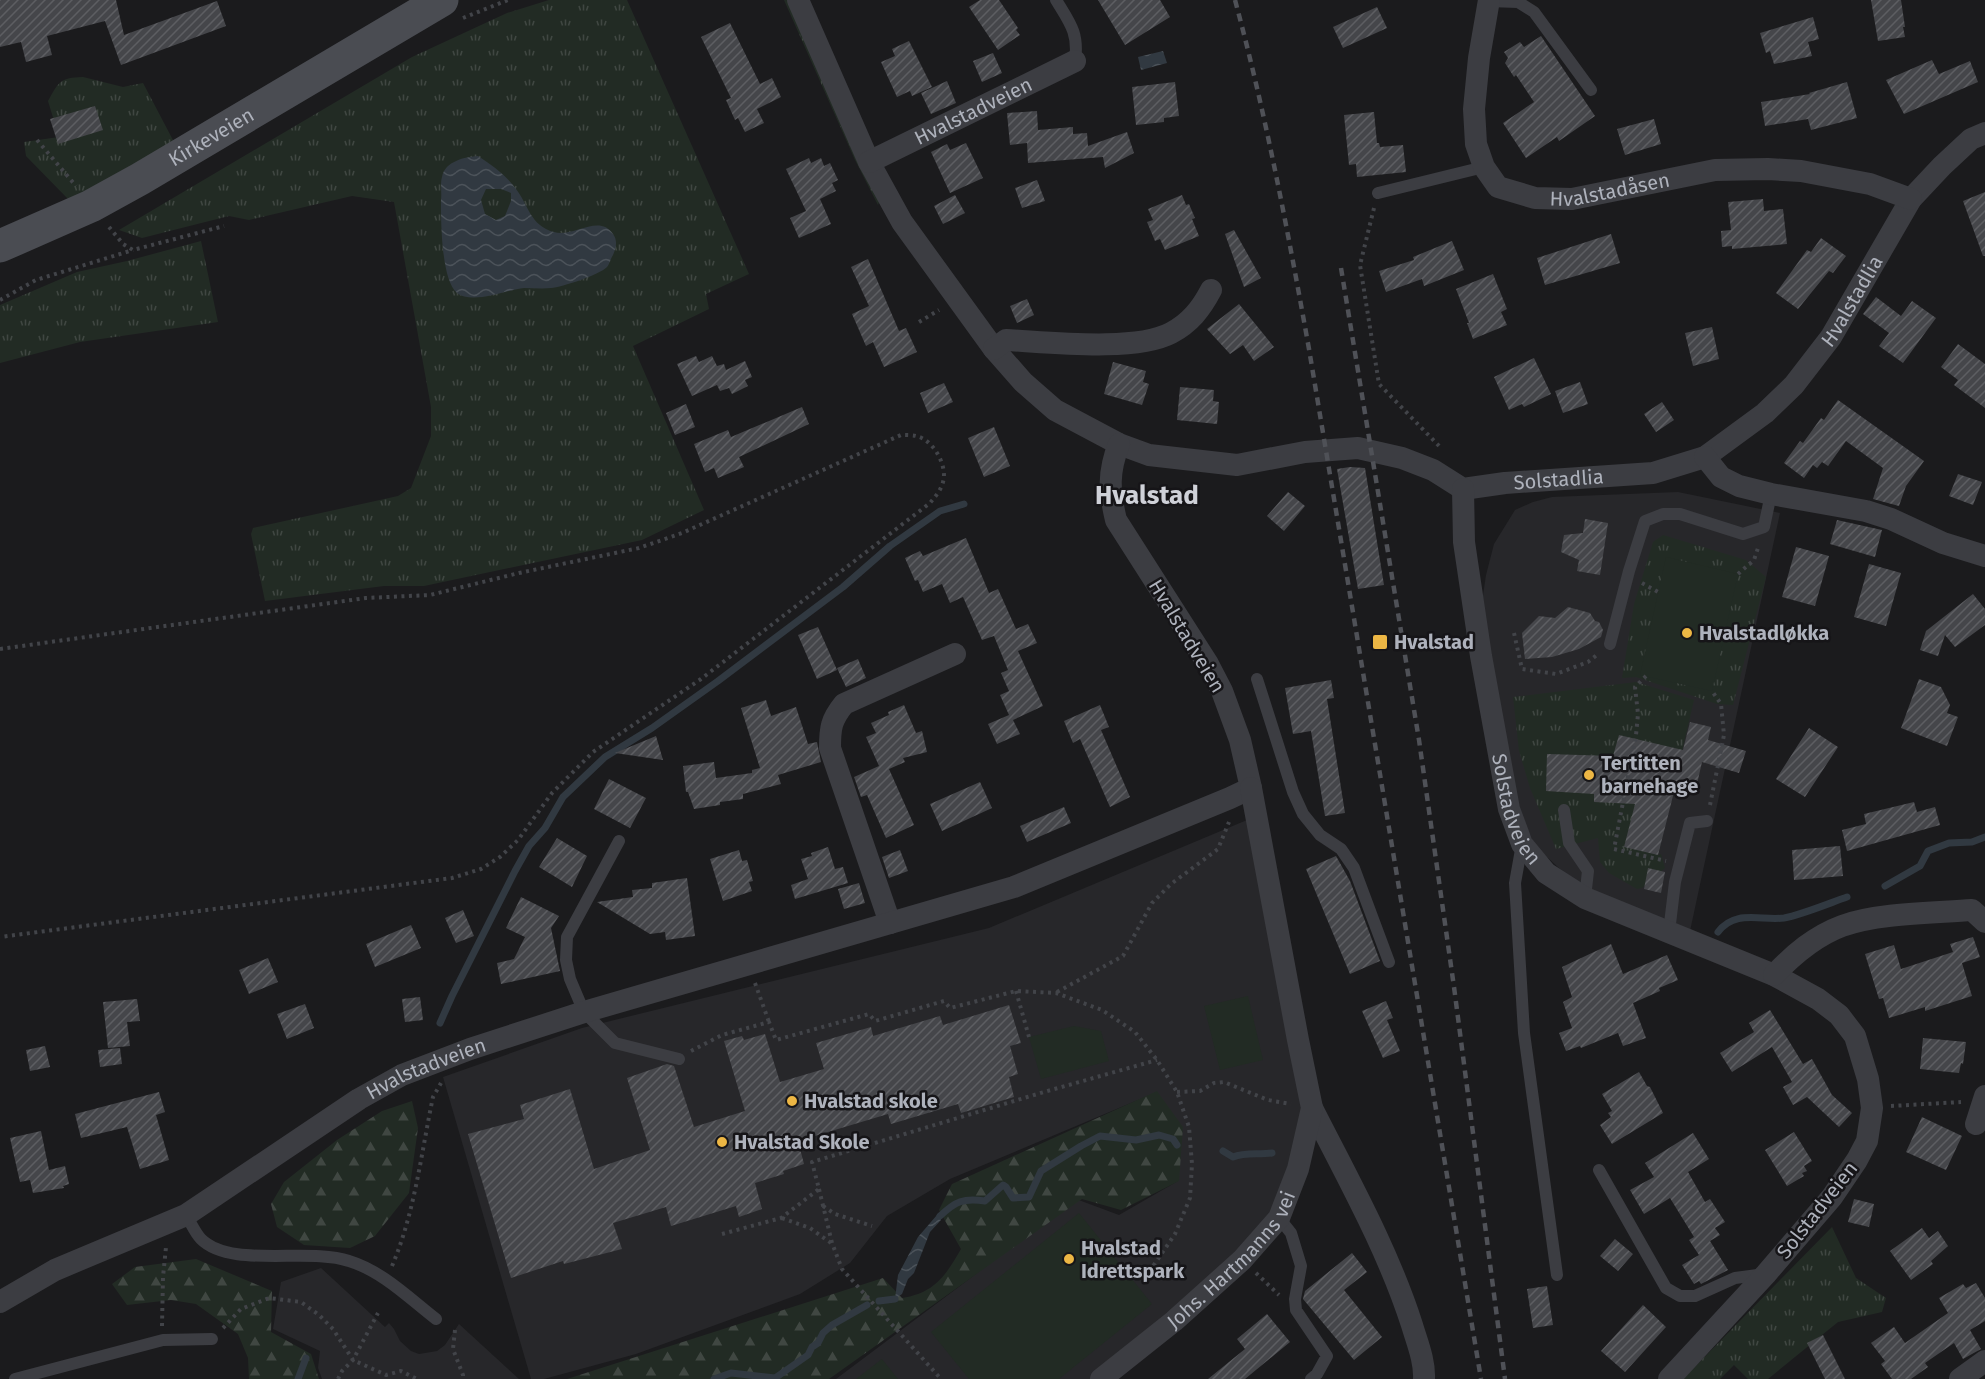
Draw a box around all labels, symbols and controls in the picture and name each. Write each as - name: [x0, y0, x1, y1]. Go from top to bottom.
- street label: Hvalstadveien: [910, 72, 1036, 150]
- street label: Kirkeveien: [164, 102, 258, 171]
- street label: Hvalstadåsen: [1549, 168, 1672, 211]
- street label: Hvalstadlia: [1816, 251, 1888, 352]
- street label: Solstadlia: [1513, 464, 1604, 494]
- district label: Hvalstad: [1095, 480, 1199, 511]
- street label: Hvalstadveien: [1144, 575, 1230, 697]
- place label: Hvalstadløkka: [1699, 621, 1829, 645]
- marker: Hvalstadløkka: [1680, 626, 1694, 640]
- place label: Hvalstad: [1394, 630, 1474, 654]
- marker: Hvalstad: [1371, 633, 1389, 651]
- place label: Tertitten barnehage: [1601, 751, 1698, 798]
- street label: Solstadveien: [1487, 752, 1546, 870]
- marker: Tertitten barnehage: [1582, 768, 1596, 782]
- street label: Hvalstadveien: [362, 1033, 489, 1105]
- place label: Hvalstad skole: [804, 1089, 938, 1113]
- marker: Hvalstad skole: [785, 1094, 799, 1108]
- place label: Hvalstad Skole: [734, 1130, 869, 1154]
- marker: Hvalstad Skole: [715, 1135, 729, 1149]
- street label: Solstadveien: [1772, 1157, 1862, 1263]
- street label: Johs. Hartmanns vei: [1162, 1188, 1300, 1334]
- place label: Hvalstad Idrettspark: [1081, 1236, 1185, 1283]
- marker: Hvalstad Idrettspark: [1062, 1252, 1076, 1266]

